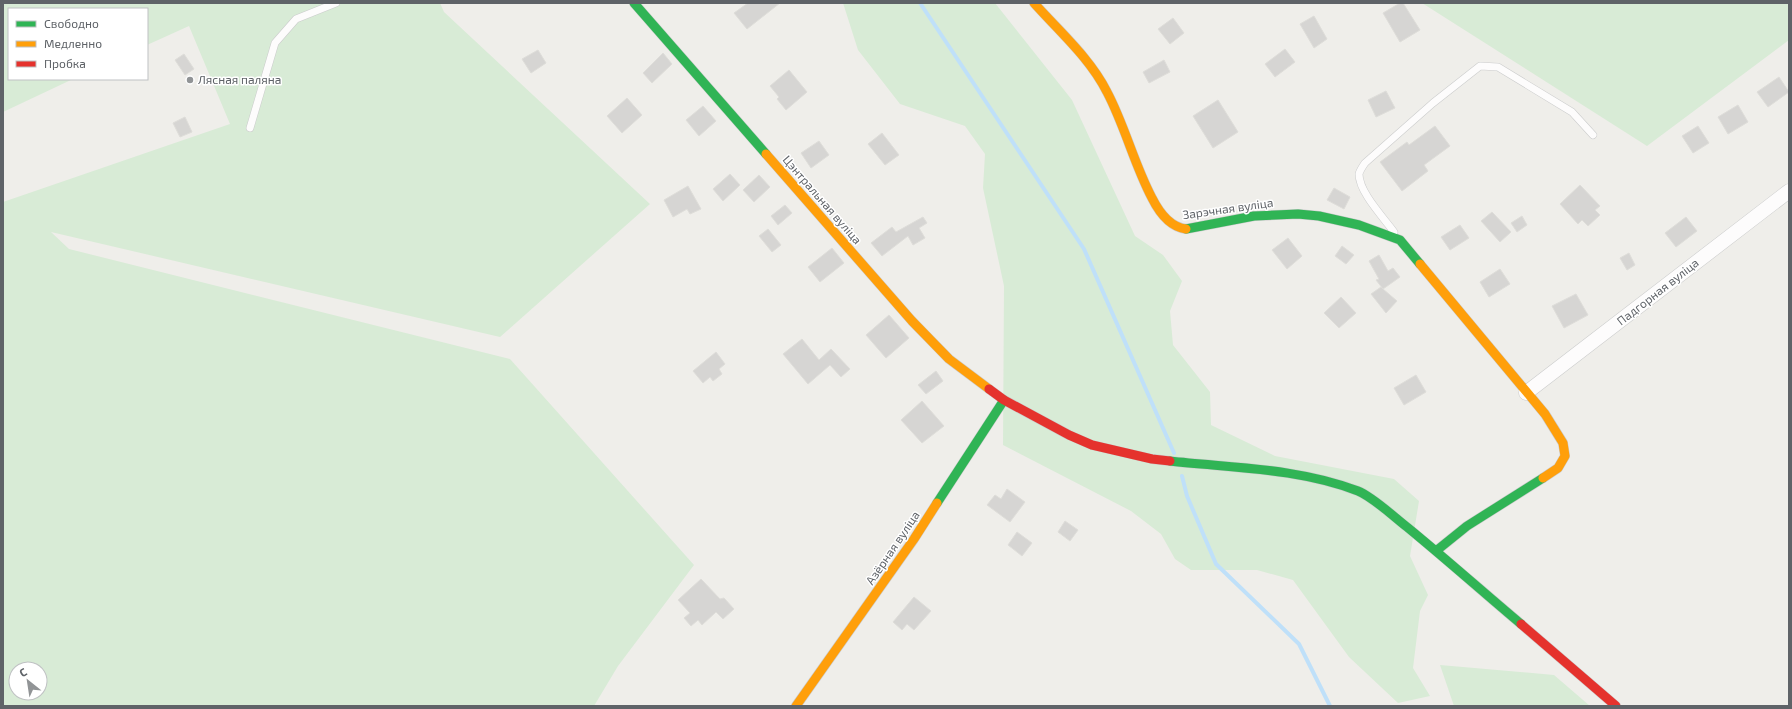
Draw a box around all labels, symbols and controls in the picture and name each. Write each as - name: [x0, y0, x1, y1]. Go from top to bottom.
- legend: [8, 8, 148, 80]
- text: Свободно: [44, 16, 99, 30]
- text: Медленно: [44, 36, 102, 50]
- text: Пробка: [44, 56, 86, 70]
- place label: Лясная паляна: [198, 72, 281, 86]
- marker: Лясная паляна: [185, 75, 195, 85]
- street label: Цэнтральная вуліца: [780, 152, 865, 247]
- street label: Зарэчная вуліца: [1182, 195, 1274, 222]
- street label: Падгорная вуліца: [1614, 255, 1702, 328]
- street label: Азёрная вуліца: [862, 508, 923, 587]
- north arrow: [8, 661, 48, 701]
- text: С: [17, 664, 29, 679]

